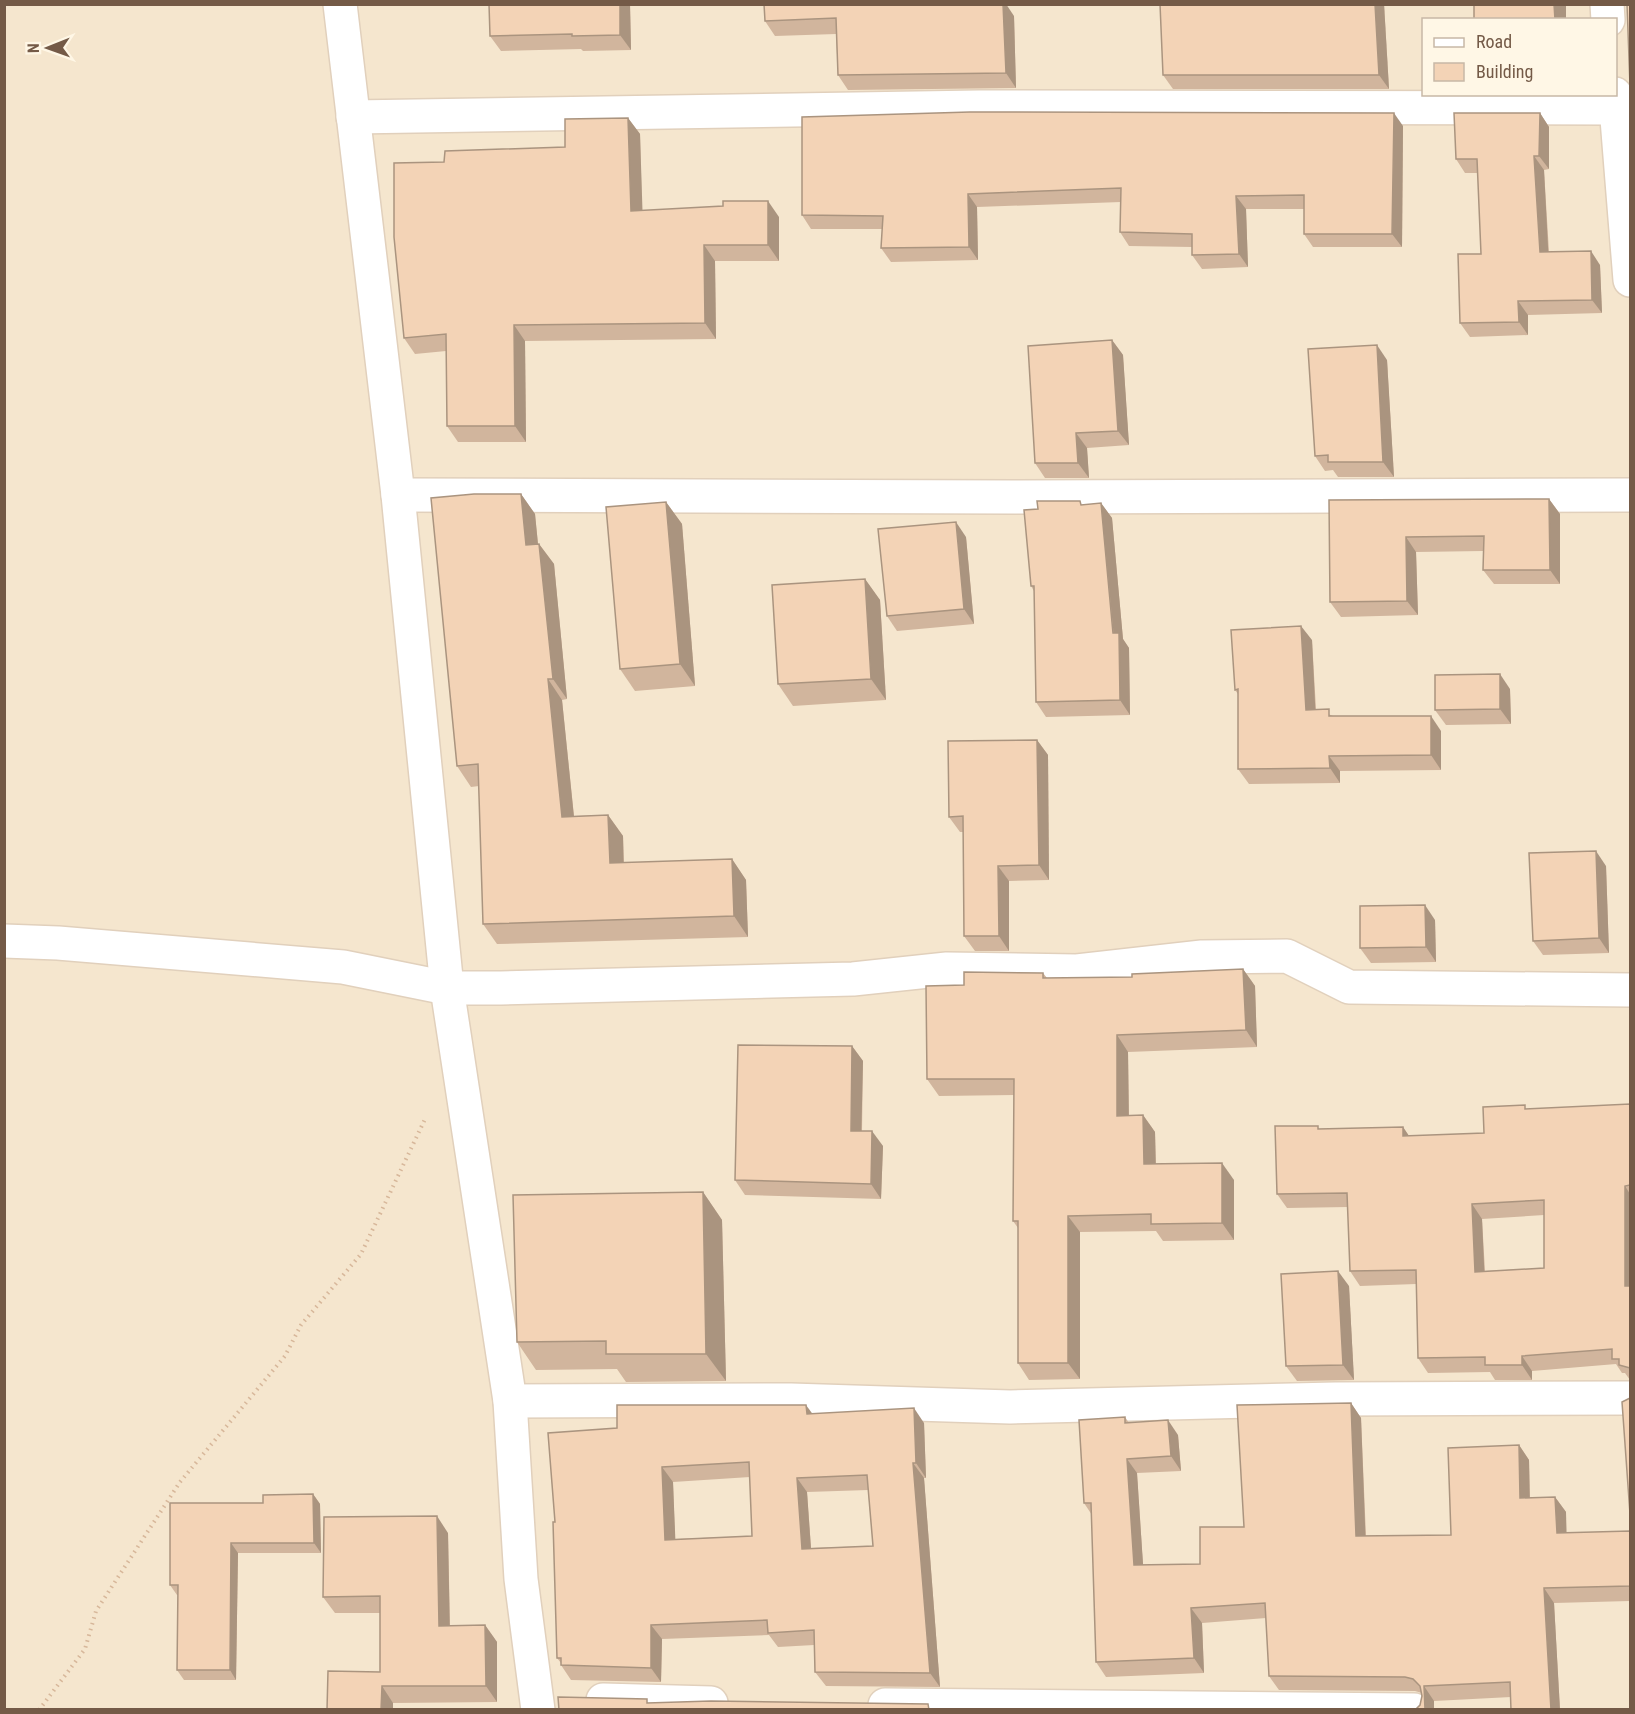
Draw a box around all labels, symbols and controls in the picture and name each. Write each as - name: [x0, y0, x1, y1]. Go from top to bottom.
- north arrow: [18, 18, 78, 78]
- legend: [1422, 18, 1617, 96]
- text: Road: [1476, 31, 1512, 52]
- text: N: [24, 43, 43, 53]
- text: Building: [1476, 61, 1533, 82]

